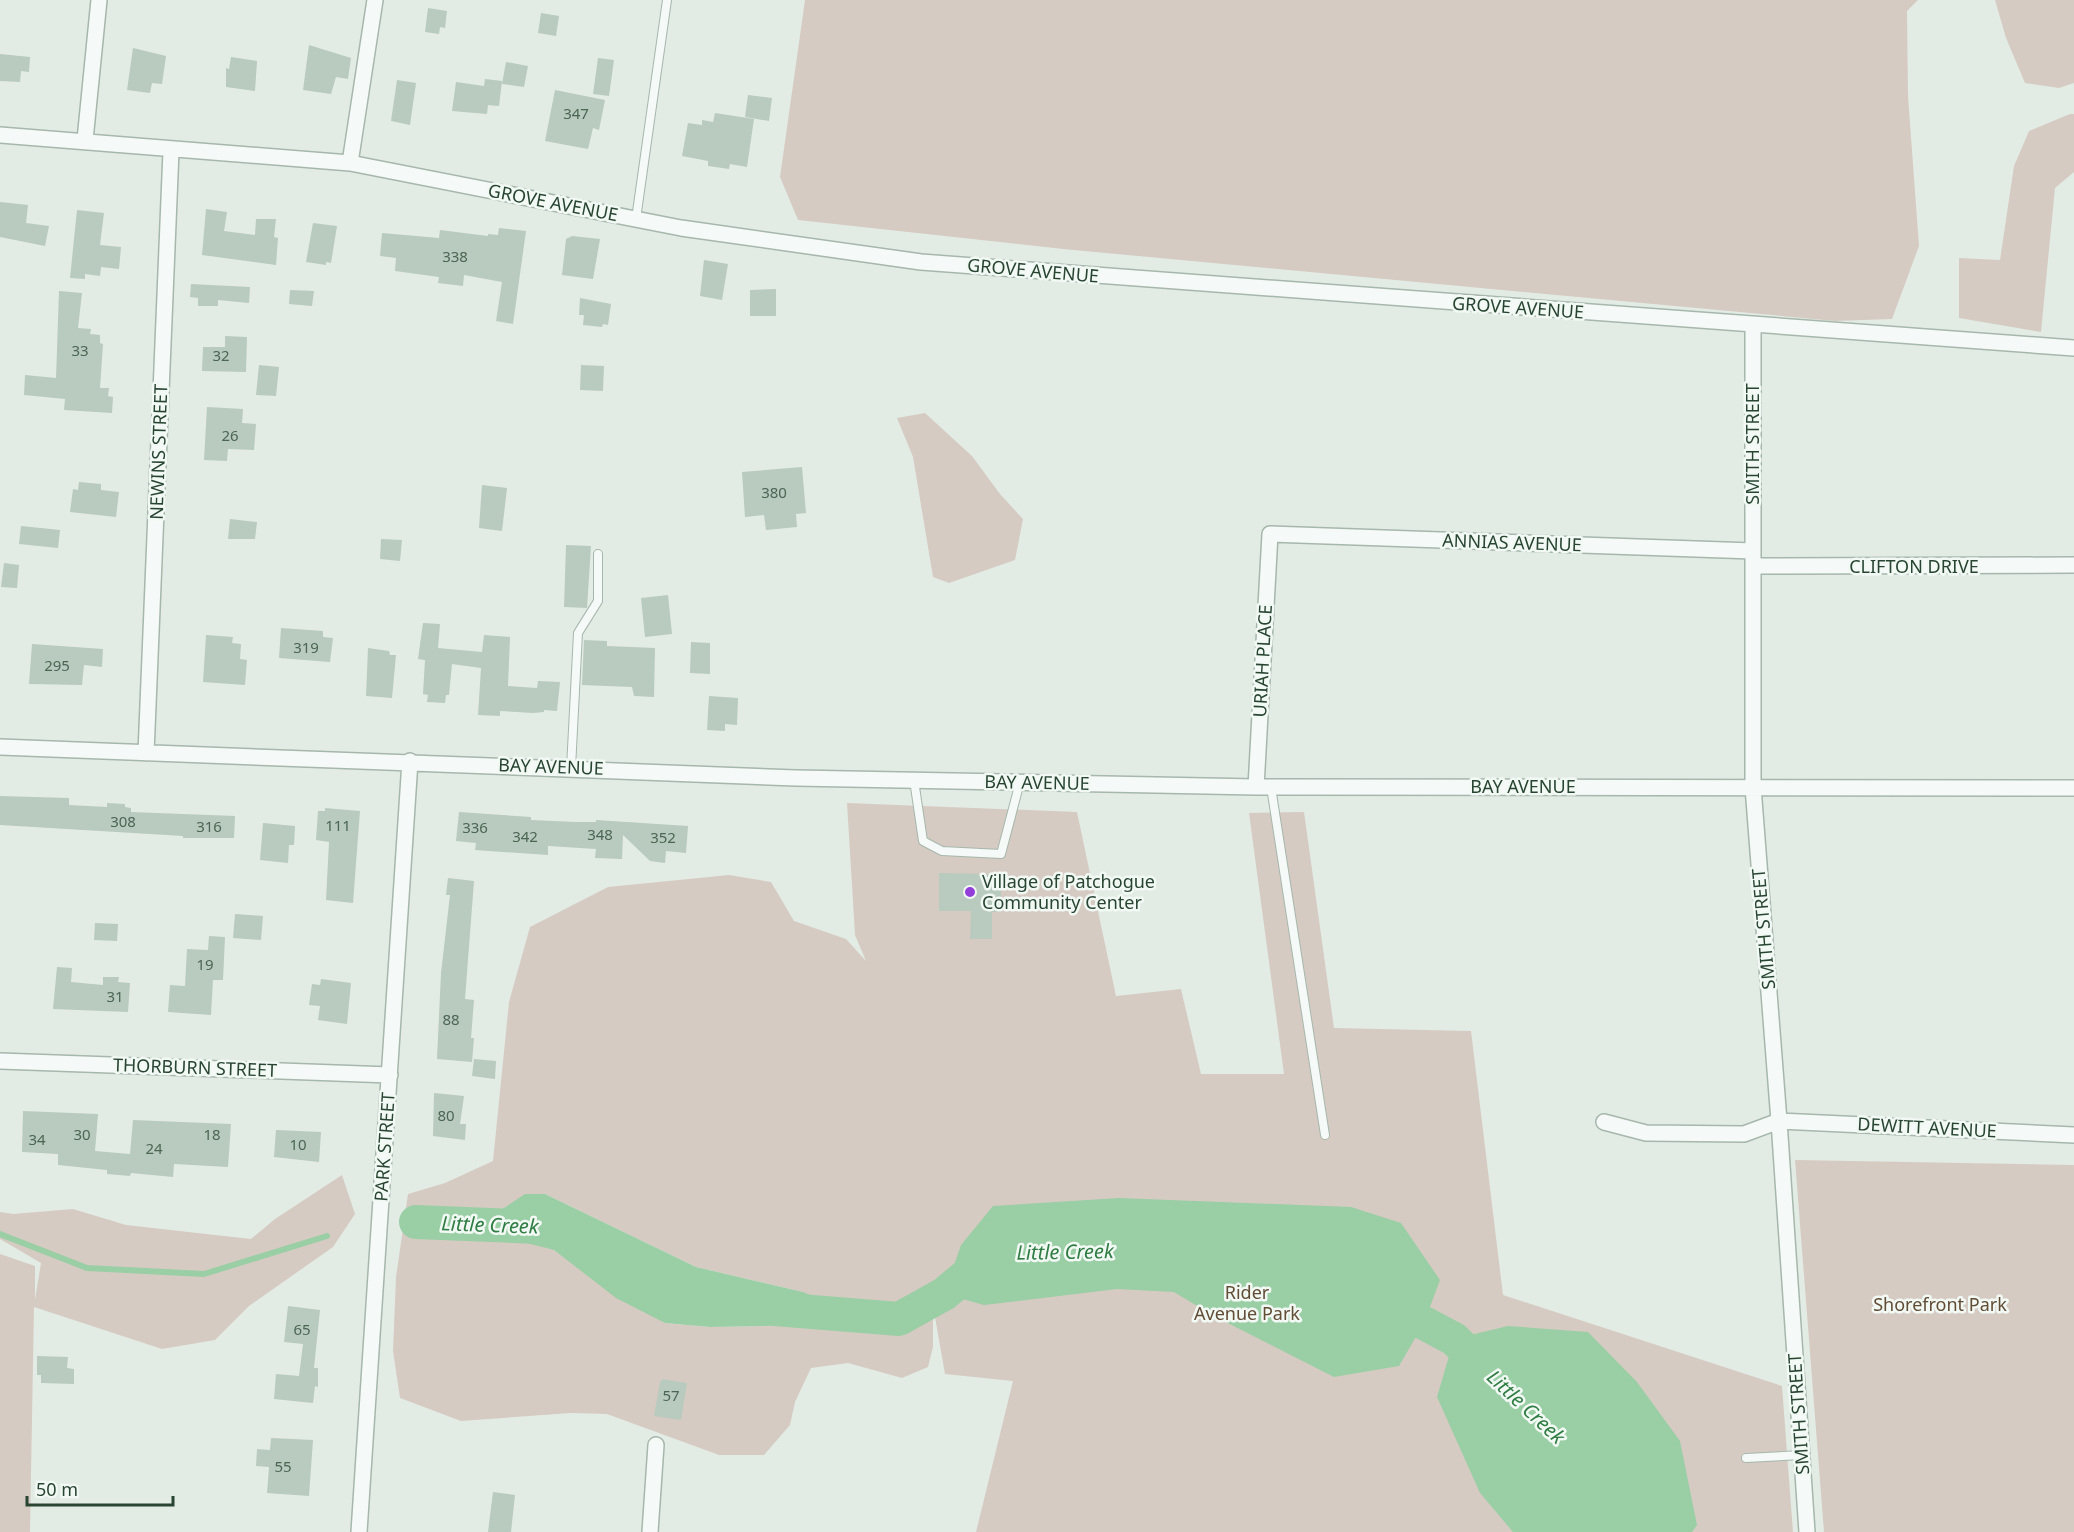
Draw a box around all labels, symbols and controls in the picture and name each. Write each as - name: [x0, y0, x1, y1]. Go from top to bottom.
- house number: 347: [563, 103, 589, 123]
- street label: GROVE AVENUE: [486, 178, 620, 226]
- house number: 338: [442, 246, 468, 266]
- street label: GROVE AVENUE: [966, 252, 1100, 288]
- street label: GROVE AVENUE: [1451, 290, 1585, 324]
- house number: 33: [71, 340, 89, 360]
- house number: 32: [212, 345, 230, 365]
- street label: SMITH STREET: [1740, 383, 1764, 505]
- street label: NEWINS STREET: [144, 384, 172, 520]
- house number: 26: [221, 425, 239, 445]
- house number: 380: [761, 482, 787, 502]
- street label: ANNIAS AVENUE: [1442, 528, 1582, 556]
- street label: CLIFTON DRIVE: [1849, 554, 1979, 578]
- street label: URIAH PLACE: [1247, 604, 1277, 718]
- house number: 319: [293, 637, 319, 657]
- house number: 295: [44, 655, 70, 675]
- street label: BAY AVENUE: [498, 752, 604, 780]
- street label: BAY AVENUE: [984, 769, 1090, 795]
- street label: BAY AVENUE: [1470, 774, 1576, 798]
- house number: 308: [110, 811, 136, 831]
- house number: 111: [325, 815, 351, 835]
- house number: 316: [196, 816, 222, 836]
- house number: 336: [462, 817, 488, 837]
- house number: 348: [587, 824, 613, 844]
- house number: 342: [512, 826, 538, 846]
- house number: 352: [650, 827, 676, 847]
- street label: SMITH STREET: [1746, 868, 1780, 991]
- place label: Village of Patchogue Community Center: [982, 869, 1155, 914]
- marker: Village of Patchogue Community Center: [963, 885, 977, 899]
- house number: 19: [196, 954, 214, 974]
- house number: 31: [106, 986, 124, 1006]
- house number: 88: [442, 1009, 460, 1029]
- street label: THORBURN STREET: [113, 1052, 277, 1082]
- street label: PARK STREET: [368, 1091, 400, 1202]
- house number: 80: [437, 1105, 455, 1125]
- street label: DEWITT AVENUE: [1857, 1111, 1997, 1143]
- house number: 30: [73, 1124, 91, 1144]
- house number: 18: [203, 1124, 221, 1144]
- house number: 34: [28, 1129, 46, 1149]
- house number: 10: [289, 1134, 307, 1154]
- house number: 24: [145, 1138, 163, 1158]
- water label: Little Creek: [441, 1209, 540, 1240]
- water label: Little Creek: [1016, 1237, 1115, 1266]
- park label: Rider Avenue Park: [1194, 1280, 1300, 1325]
- park label: Shorefront Park: [1873, 1292, 2007, 1316]
- house number: 65: [293, 1319, 311, 1339]
- street label: SMITH STREET: [1782, 1353, 1814, 1475]
- water label: Little Creek: [1481, 1364, 1572, 1451]
- house number: 57: [662, 1385, 680, 1405]
- house number: 55: [274, 1456, 292, 1476]
- scale bar: [27, 1469, 172, 1507]
- text: 50 m: [36, 1477, 78, 1501]

